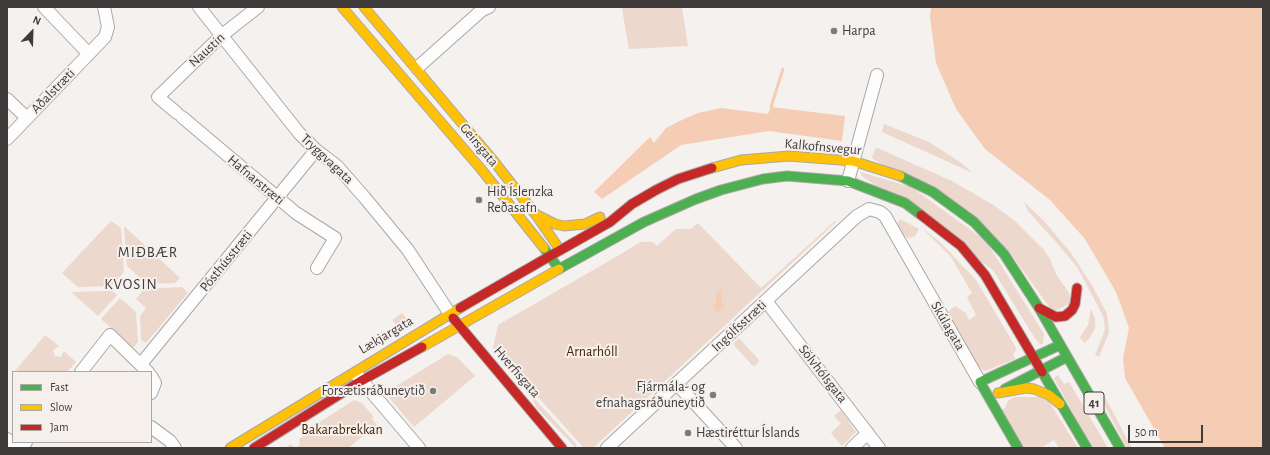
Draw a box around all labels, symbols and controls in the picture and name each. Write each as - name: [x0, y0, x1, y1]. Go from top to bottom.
- north arrow: [12, 12, 52, 52]
- text: N: [31, 14, 43, 27]
- place label: Harpa: [842, 23, 876, 39]
- marker: Harpa: [829, 26, 839, 36]
- street label: Naustin: [185, 29, 229, 71]
- street label: Aðalstræti: [27, 65, 79, 117]
- street label: Geirsgata: [456, 120, 502, 170]
- street label: Tryggvagata: [297, 130, 357, 188]
- street label: Kalkofnsvegur: [784, 135, 862, 159]
- street label: Hafnarstræti: [224, 151, 288, 209]
- place label: Hið Íslenzka Reðasafn: [487, 184, 553, 216]
- marker: Hið Íslenzka Reðasafn: [474, 195, 484, 205]
- street label: Pósthússtræti: [196, 227, 256, 295]
- district label: MIÐBÆR: [118, 243, 178, 261]
- district label: KVOSIN: [104, 275, 158, 293]
- street label: Ingólfsstræti: [708, 296, 770, 356]
- street label: Skúlagata: [927, 298, 969, 354]
- street label: Lækjargata: [356, 312, 416, 358]
- street label: Sölvhólsgata: [795, 341, 851, 407]
- street label: Hverfisgata: [490, 343, 544, 401]
- park label: Arnarhóll: [566, 344, 618, 360]
- legend: [12, 371, 152, 443]
- place label: Fjármála- og efnahagsráðuneytið: [596, 379, 705, 412]
- text: Fast: [50, 381, 69, 393]
- place label: Forsætisráðuneytið: [321, 383, 425, 399]
- marker: Forsætisráðuneytið: [428, 386, 438, 396]
- marker: Fjármála- og efnahagsráðuneytið: [708, 390, 718, 400]
- road number: 41: [1084, 392, 1104, 414]
- text: Slow: [50, 401, 72, 413]
- scale bar: [1130, 417, 1205, 443]
- text: Jam: [50, 421, 69, 433]
- park label: Bakarabrekkan: [301, 422, 383, 438]
- place label: Hæstiréttur Íslands: [696, 425, 800, 441]
- text: 50 m: [1135, 426, 1158, 438]
- marker: Hæstiréttur Íslands: [683, 428, 693, 438]

